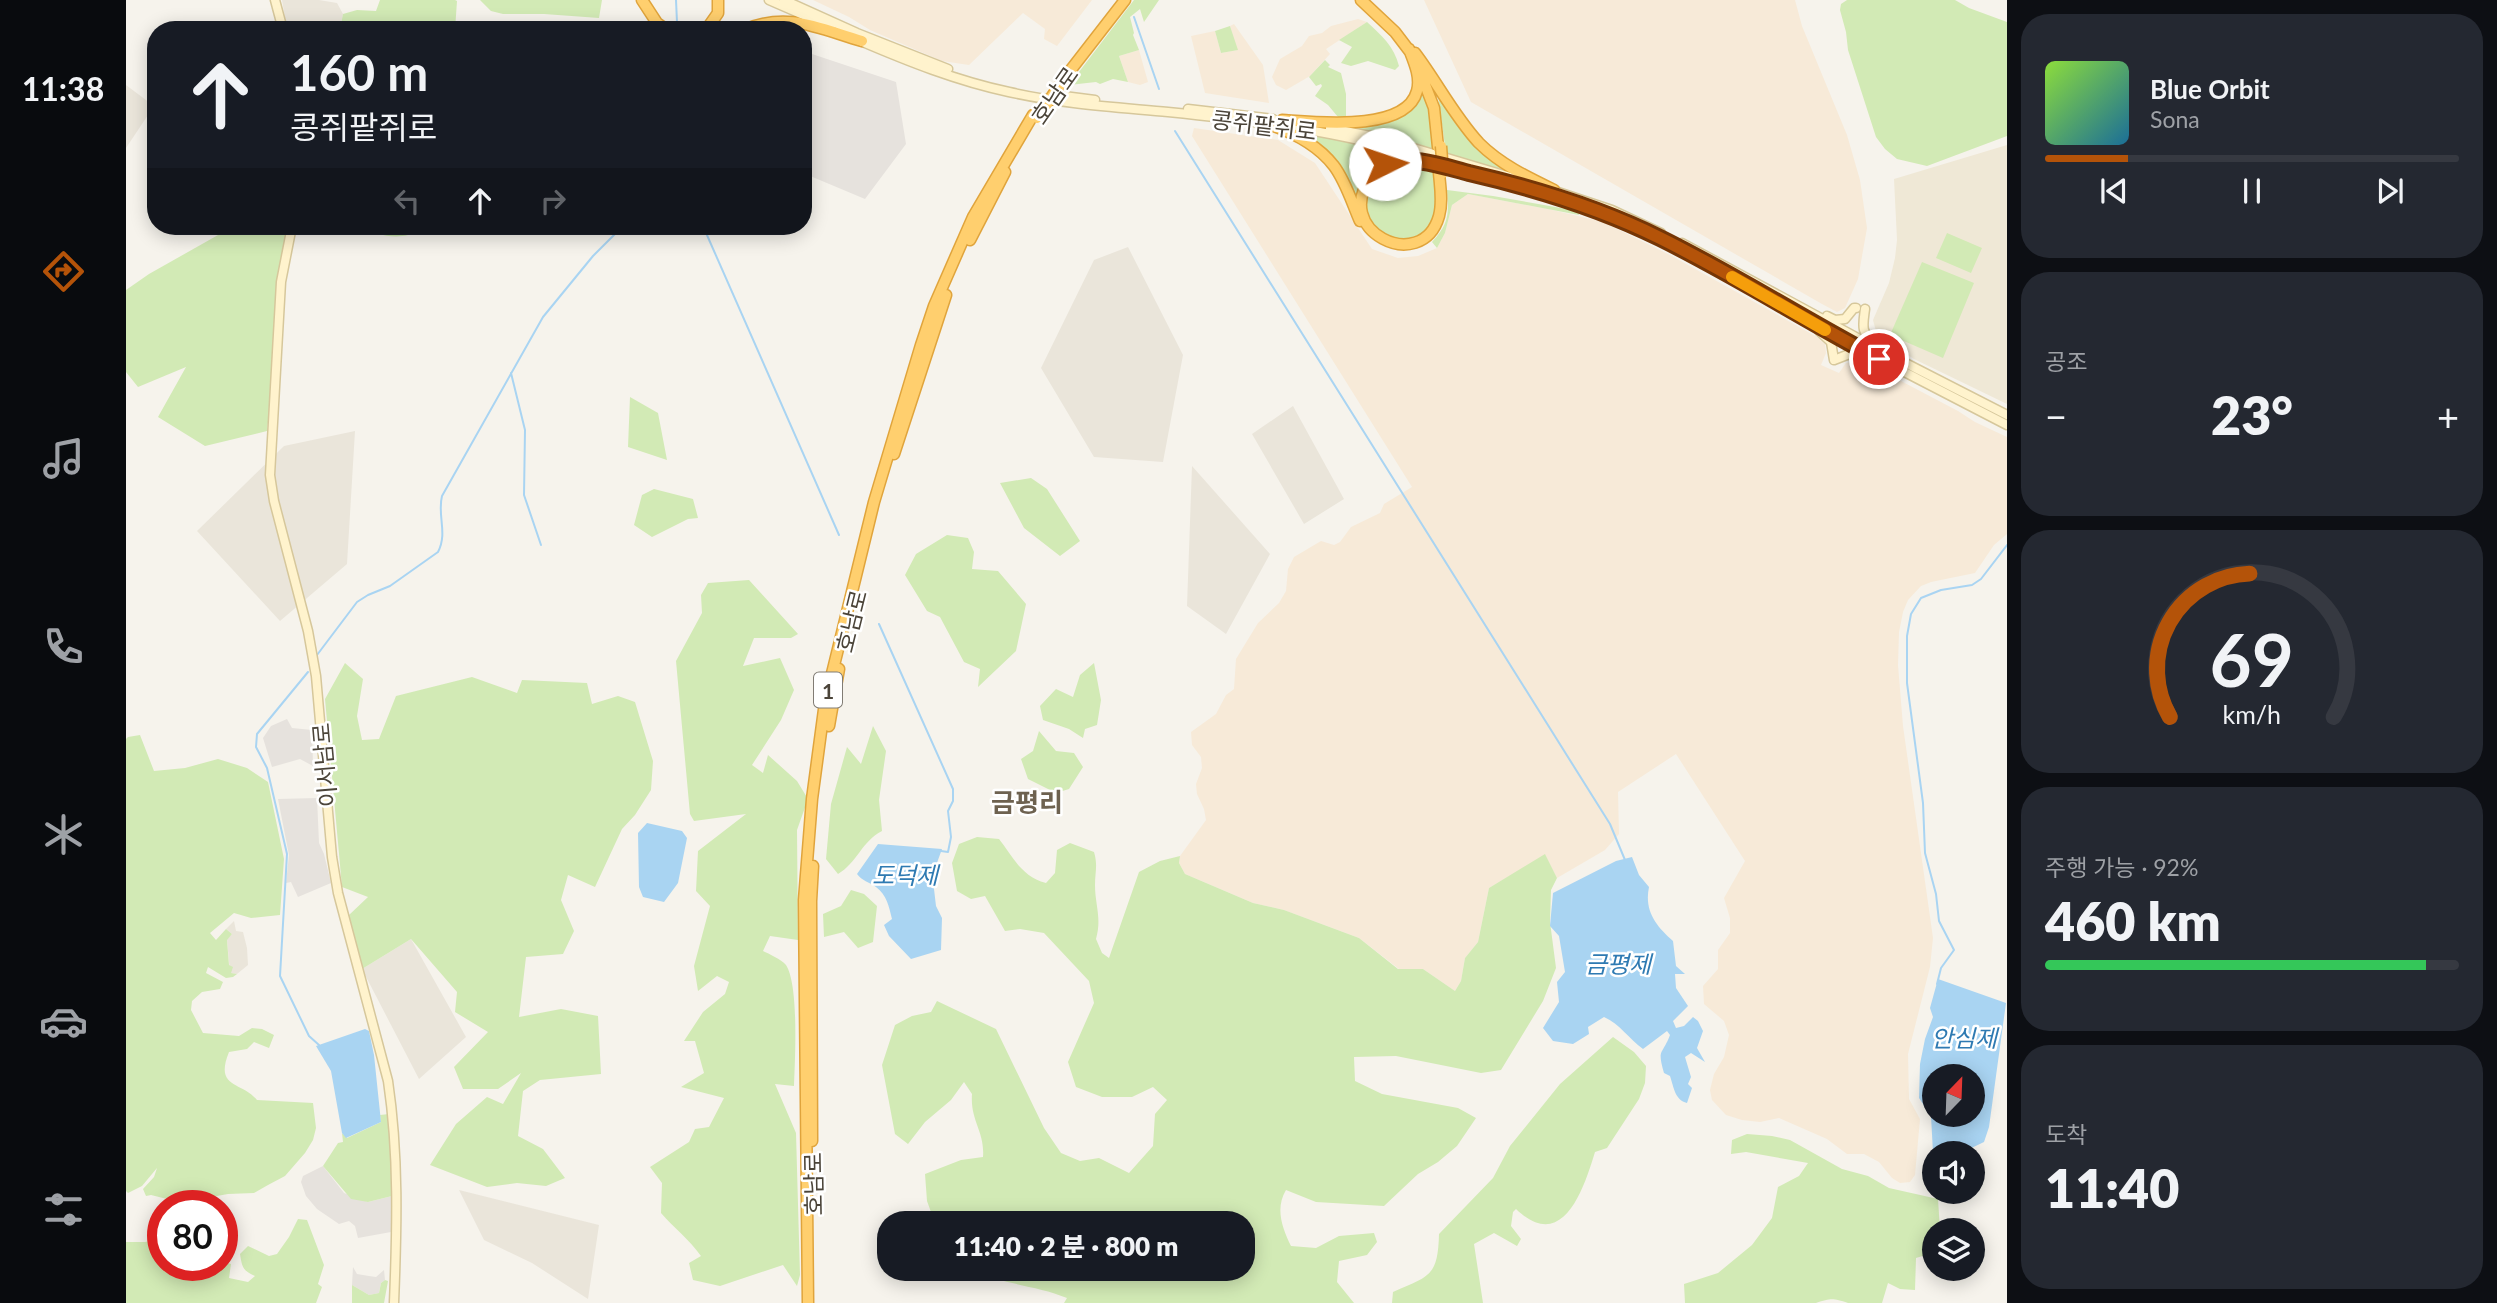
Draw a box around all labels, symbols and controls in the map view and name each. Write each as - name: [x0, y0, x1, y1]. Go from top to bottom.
- text: 160 m: [290, 43, 428, 101]
- icon: ahead: [175, 49, 266, 140]
- street label: 호남로: [1024, 61, 1084, 129]
- text: 11:38: [22, 69, 104, 108]
- text: Blue Orbit: [2150, 73, 2270, 105]
- street label: 콩쥐팥쥐로: [1210, 105, 1318, 145]
- text: Sona: [2150, 105, 2200, 133]
- text: 콩쥐팥쥐로: [290, 107, 437, 146]
- position arrow: [1348, 127, 1422, 201]
- icon: previous: [2095, 172, 2133, 210]
- icon: pause: [2233, 172, 2271, 210]
- icon: next: [2371, 172, 2409, 210]
- icon: left: [388, 182, 426, 220]
- icon: ahead: [461, 182, 499, 220]
- icon: right: [534, 182, 572, 220]
- icon: directions: [39, 247, 88, 296]
- pin: [1849, 329, 1909, 389]
- icon: arrive: [1860, 340, 1898, 378]
- text: 공조: [2045, 347, 2087, 375]
- text: 23°: [2211, 384, 2293, 446]
- text: −: [2045, 393, 2067, 439]
- text: +: [2437, 393, 2459, 439]
- icon: music: [39, 434, 88, 483]
- street label: 호남로: [830, 587, 872, 655]
- text: 69: [2210, 616, 2294, 704]
- icon: phone: [39, 622, 88, 671]
- road number: 1: [814, 672, 842, 708]
- text: km/h: [2223, 699, 2281, 729]
- street label: 이서남로: [306, 722, 342, 808]
- district label: 금평리: [991, 786, 1063, 818]
- icon: climate: [39, 810, 88, 859]
- text: 주행 가능 · 92%: [2045, 853, 2198, 881]
- water label: 도덕제: [872, 860, 941, 889]
- text: 460 km: [2045, 890, 2221, 952]
- water label: 금평제: [1585, 949, 1654, 978]
- icon: car: [39, 997, 88, 1046]
- water label: 안심제: [1931, 1023, 2000, 1052]
- north arrow: [1922, 1064, 1984, 1127]
- map controls: [1922, 1064, 1985, 1281]
- text: 도착: [2045, 1120, 2087, 1148]
- button: sound: [1922, 1141, 1985, 1204]
- street label: 호남로: [798, 1152, 828, 1216]
- text: 11:40: [2045, 1157, 2179, 1219]
- icon: filters: [39, 1185, 88, 1234]
- speed limit sign: 80: [147, 1190, 238, 1281]
- button: layers: [1922, 1218, 1985, 1281]
- text: 11:40 · 2 분 · 800 m: [954, 1230, 1178, 1262]

